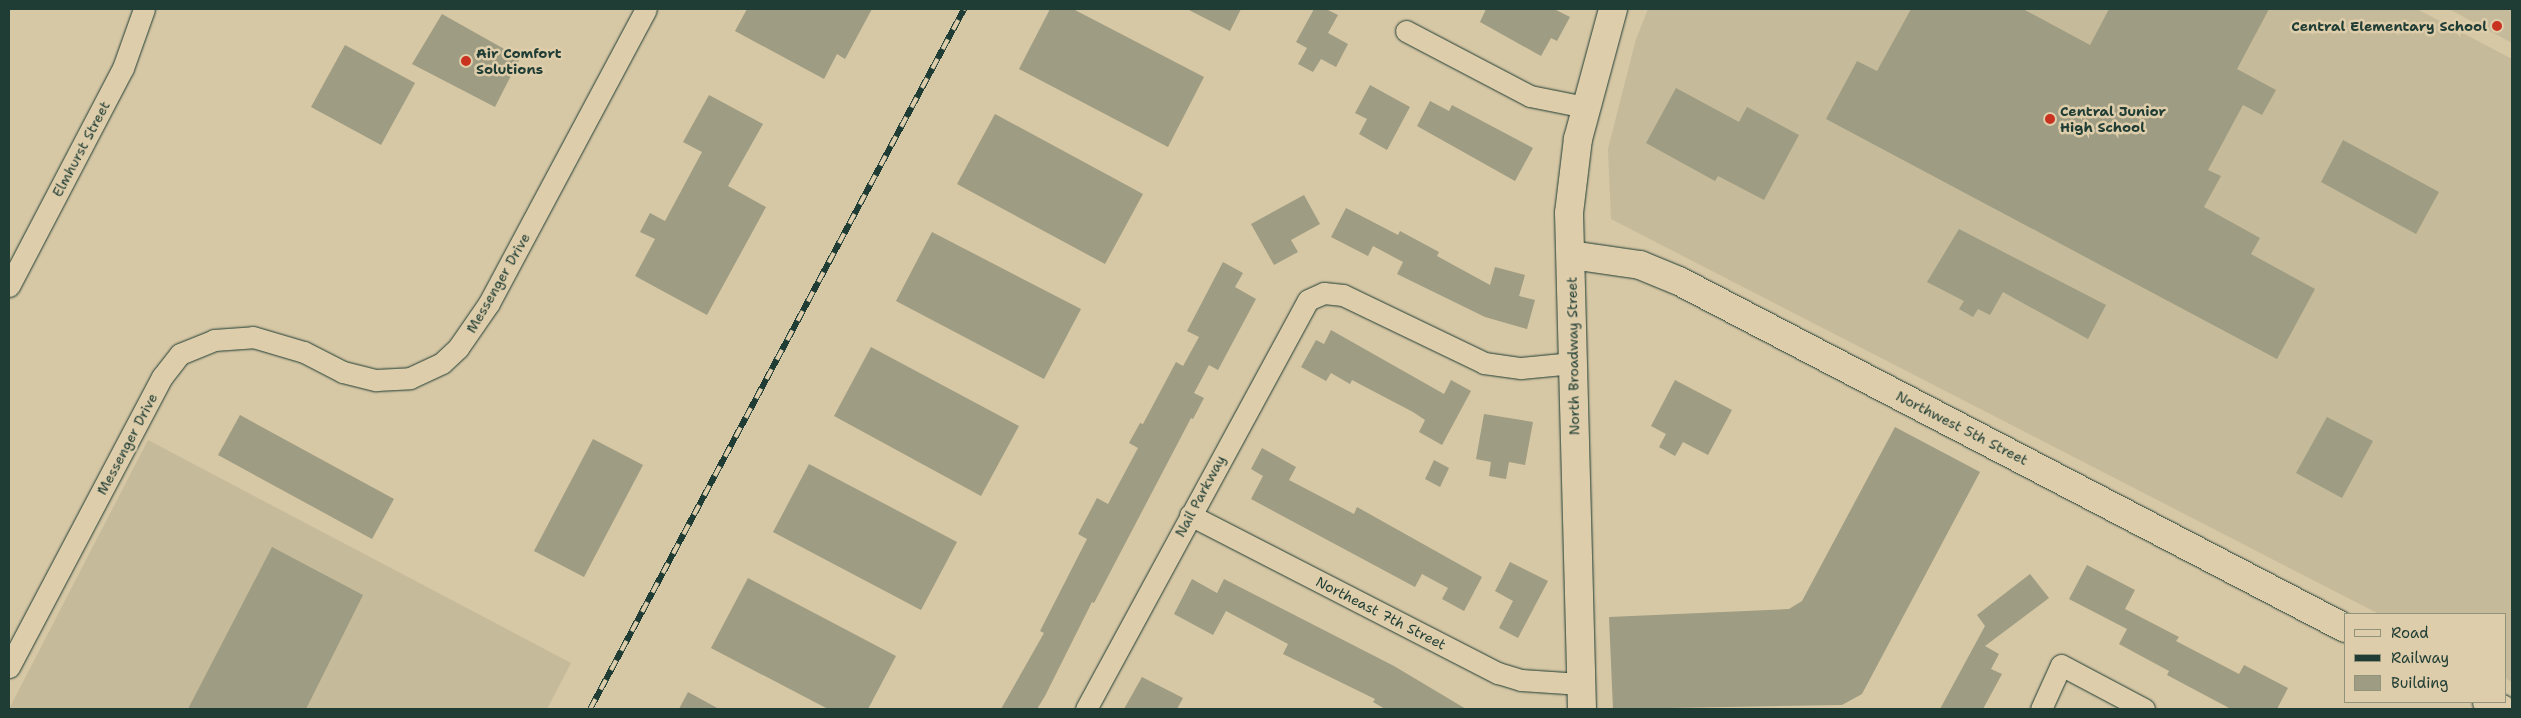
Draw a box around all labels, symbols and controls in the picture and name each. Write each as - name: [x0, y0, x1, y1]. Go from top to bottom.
- place label: Central Elementary School: [2291, 18, 2487, 34]
- marker: Central Elementary School: [2491, 20, 2503, 32]
- place label: Air Comfort Solutions: [476, 45, 562, 78]
- marker: Air Comfort Solutions: [460, 55, 472, 67]
- street label: Elmhurst Street: [49, 98, 113, 200]
- place label: Central Junior High School: [2060, 103, 2166, 136]
- marker: Central Junior High School: [2044, 113, 2056, 125]
- street label: Messenger Drive: [463, 230, 533, 336]
- street label: North Broadway Street: [1563, 277, 1583, 435]
- street label: Northwest 5th Street: [1893, 387, 2031, 469]
- street label: Messenger Drive: [93, 390, 161, 498]
- street label: Nail Parkway: [1171, 452, 1229, 540]
- street label: Northeast 7th Street: [1313, 573, 1449, 653]
- legend: [2344, 613, 2506, 703]
- text: Road: [2391, 623, 2429, 643]
- text: Railway: [2391, 648, 2449, 668]
- text: Building: [2391, 673, 2448, 693]

